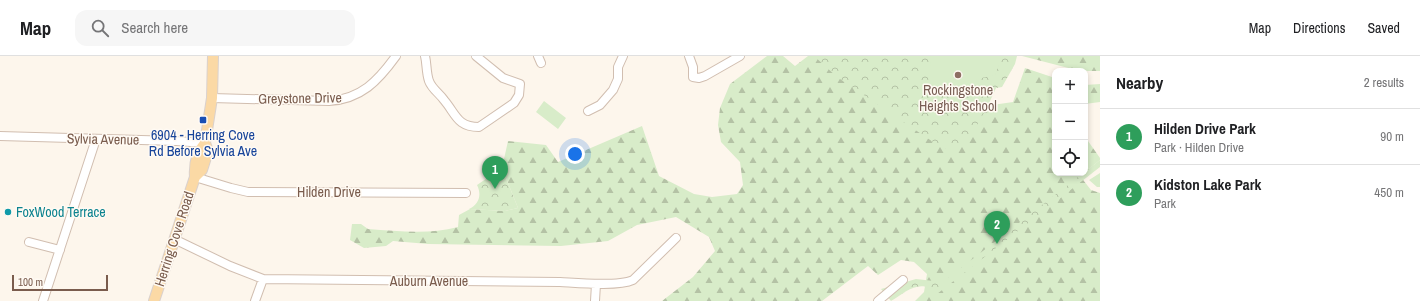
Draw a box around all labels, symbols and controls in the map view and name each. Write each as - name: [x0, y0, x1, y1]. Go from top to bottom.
- search box: [75, 10, 355, 46]
- text: Map: [20, 15, 51, 41]
- icon: search: [89, 17, 111, 39]
- text: Search here: [121, 17, 188, 38]
- text: Map: [1249, 19, 1271, 37]
- text: Directions: [1293, 19, 1345, 37]
- text: Saved: [1367, 19, 1400, 37]
- map controls: [1052, 68, 1088, 176]
- button: +: [1052, 68, 1088, 104]
- marker: Rockingstone Heights School: [953, 70, 963, 80]
- text: Nearby: [1116, 71, 1163, 94]
- text: 2 results: [1364, 74, 1404, 91]
- place label: Rockingstone Heights School: [919, 81, 997, 115]
- street label: Greystone Drive: [258, 88, 342, 108]
- button: −: [1052, 104, 1088, 140]
- marker: 6904 - Herring Cove Rd Before Sylvia Ave: [198, 115, 208, 125]
- text: Hilden Drive Park: [1154, 118, 1256, 139]
- place label: 6904 - Herring Cove Rd Before Sylvia Ave: [149, 126, 257, 160]
- text: 1: [1126, 128, 1132, 145]
- text: 90 m: [1380, 128, 1404, 145]
- street label: Sylvia Avenue: [67, 129, 139, 149]
- text: Park · Hilden Drive: [1154, 139, 1244, 156]
- button: locate: [1052, 140, 1088, 176]
- your location: [565, 144, 585, 164]
- pin: 1: [482, 156, 508, 189]
- text: Kidston Lake Park: [1154, 174, 1261, 195]
- street label: Hilden Drive: [297, 183, 361, 201]
- text: 2: [1126, 184, 1132, 201]
- text: 450 m: [1374, 184, 1404, 201]
- street label: Herring Cove Road: [150, 189, 198, 289]
- text: Park: [1154, 195, 1176, 212]
- place label: FoxWood Terrace: [16, 203, 106, 221]
- marker: FoxWood Terrace: [3, 207, 13, 217]
- pin: 2: [984, 211, 1010, 244]
- street label: Auburn Avenue: [389, 272, 468, 290]
- scale bar: [12, 273, 108, 292]
- text: 100 m: [18, 275, 43, 289]

